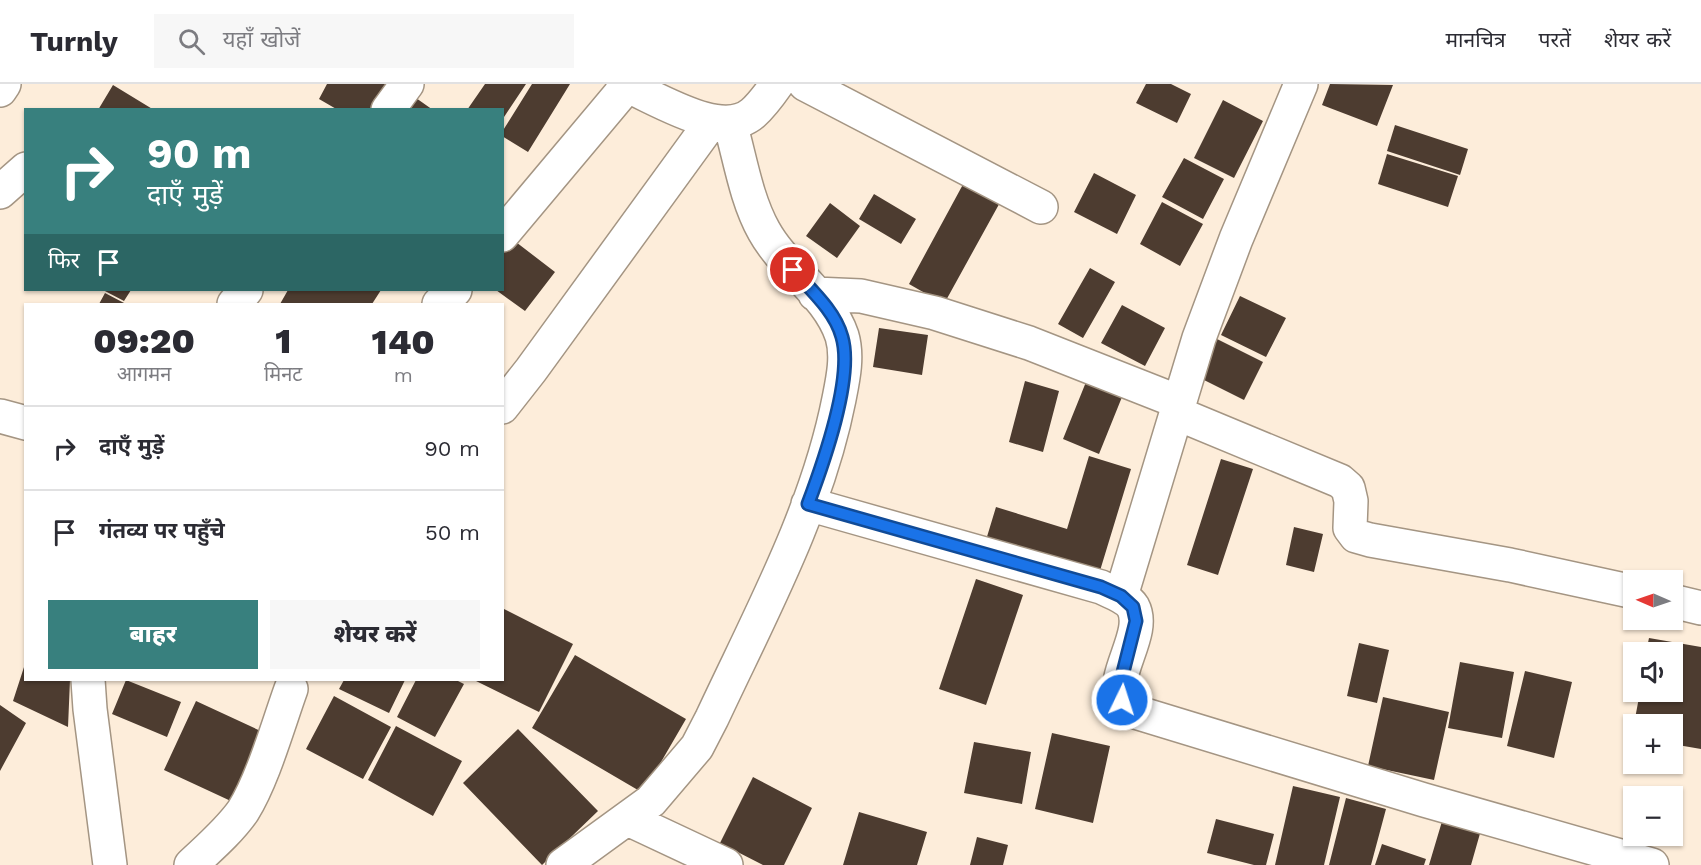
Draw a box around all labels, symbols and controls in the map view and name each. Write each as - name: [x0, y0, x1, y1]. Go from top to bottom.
- search box: [154, 14, 574, 68]
- text: Turnly: [30, 25, 118, 58]
- icon: search: [175, 25, 208, 58]
- text: यहाँ खोजें: [223, 27, 300, 52]
- text: मानचित्र: [1446, 27, 1506, 52]
- text: परतें: [1539, 27, 1571, 52]
- text: शेयर करें: [1604, 27, 1671, 52]
- text: 90 m: [147, 129, 251, 178]
- icon: right: [48, 132, 126, 210]
- text: दाएँ मुड़ें: [147, 179, 223, 211]
- pin: [767, 244, 818, 295]
- icon: arrive: [92, 246, 125, 279]
- text: फिर: [48, 248, 80, 273]
- icon: arrive: [776, 253, 809, 286]
- text: 09:20: [93, 320, 195, 362]
- text: 1: [275, 320, 291, 362]
- text: 140: [372, 321, 435, 363]
- text: आगमन: [117, 362, 171, 386]
- text: मिनट: [264, 362, 302, 386]
- text: m: [394, 363, 413, 387]
- icon: right: [48, 432, 81, 465]
- text: दाएँ मुड़ें: [99, 434, 164, 459]
- text: 90 m: [424, 436, 480, 461]
- icon: arrive: [48, 516, 81, 549]
- text: गंतव्य पर पहुँचे: [99, 518, 225, 543]
- text: 50 m: [425, 520, 480, 545]
- north arrow: [1623, 570, 1683, 630]
- map controls: [1623, 570, 1683, 846]
- button: बाहर: [48, 600, 258, 669]
- button: शेयर करें: [270, 600, 480, 669]
- button: sound: [1623, 642, 1683, 702]
- position arrow: [1090, 668, 1154, 732]
- button: +: [1623, 714, 1683, 774]
- button: −: [1623, 786, 1683, 846]

